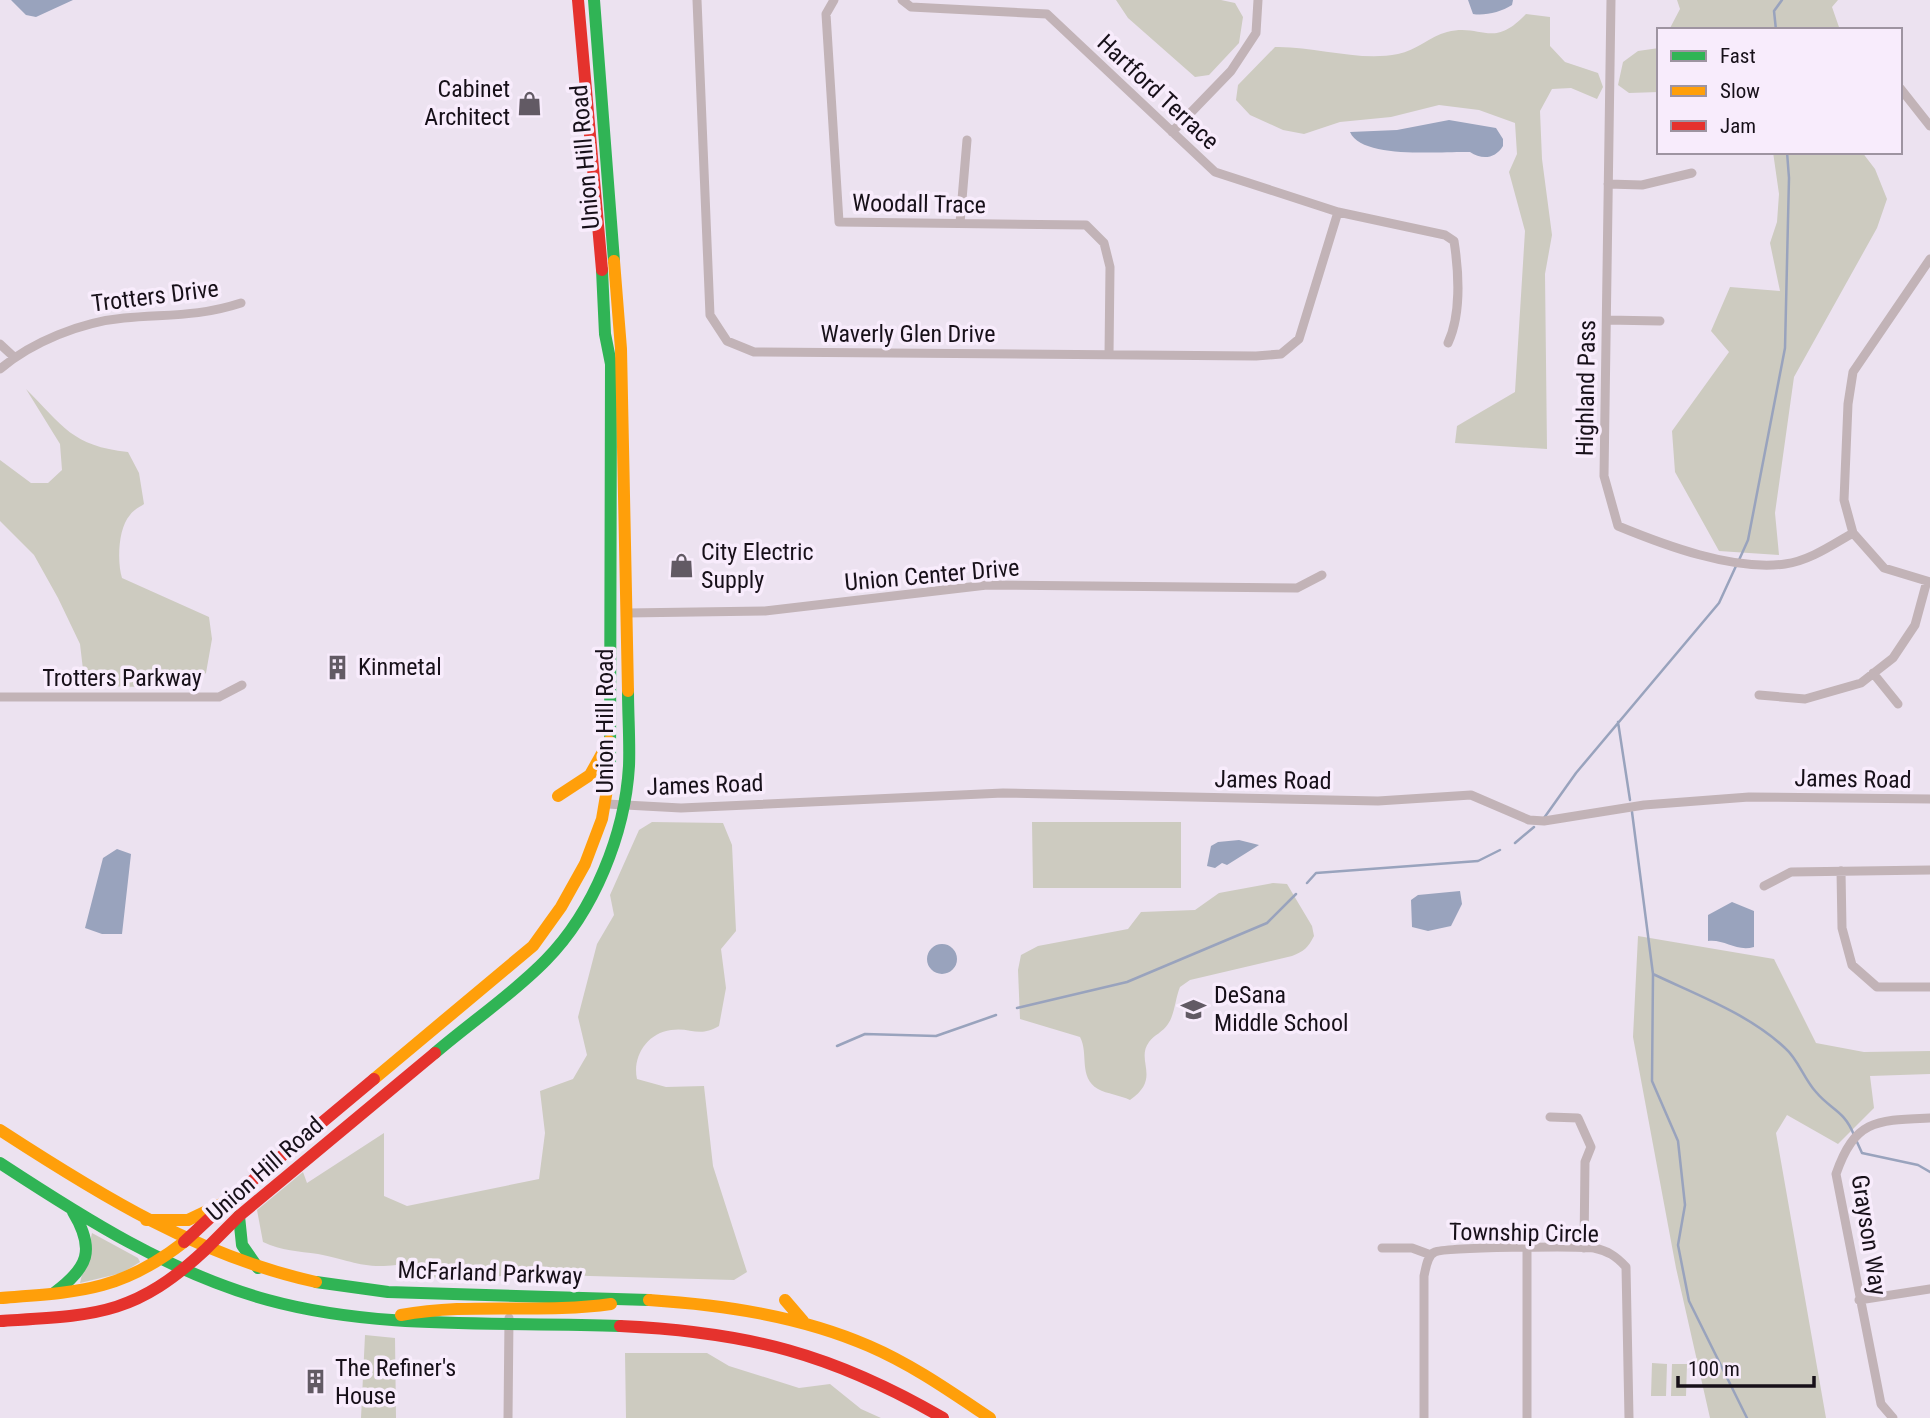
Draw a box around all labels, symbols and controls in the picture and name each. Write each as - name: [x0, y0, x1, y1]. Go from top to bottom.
- legend: [1657, 28, 1902, 154]
- street label: Hartford Terrace: [1092, 29, 1224, 155]
- text: Fast: [1720, 44, 1756, 68]
- place label: Cabinet Architect: [424, 75, 510, 131]
- text: Slow: [1720, 79, 1760, 103]
- street label: Union Hill Road: [565, 84, 605, 230]
- shop icon: Cabinet Architect: [516, 89, 544, 117]
- text: Jam: [1720, 114, 1756, 138]
- street label: Woodall Trace: [852, 189, 986, 219]
- street label: Trotters Drive: [90, 274, 220, 318]
- street label: Waverly Glen Drive: [821, 320, 995, 348]
- street label: Highland Pass: [1571, 320, 1601, 456]
- place label: City Electric Supply: [701, 538, 814, 594]
- shop icon: City Electric Supply: [667, 552, 695, 580]
- street label: Union Center Drive: [843, 553, 1021, 597]
- street label: Union Hill Road: [591, 649, 619, 793]
- building icon: Kinmetal: [324, 653, 352, 681]
- place label: Kinmetal: [358, 653, 442, 681]
- street label: Trotters Parkway: [42, 664, 202, 692]
- street label: James Road: [1794, 764, 1912, 794]
- street label: James Road: [1214, 765, 1332, 795]
- street label: James Road: [646, 769, 764, 801]
- place label: DeSana Middle School: [1214, 981, 1348, 1037]
- school or university icon: DeSana Middle School: [1180, 995, 1208, 1023]
- street label: Union Hill Road: [201, 1111, 329, 1227]
- street label: Grayson Way: [1846, 1173, 1892, 1297]
- street label: Township Circle: [1449, 1218, 1599, 1248]
- street label: McFarland Parkway: [397, 1256, 583, 1290]
- scale bar: [1678, 1344, 1814, 1388]
- place label: The Refiner's House: [335, 1354, 456, 1410]
- text: 100 m: [1688, 1357, 1740, 1381]
- building icon: The Refiner's House: [301, 1368, 329, 1396]

